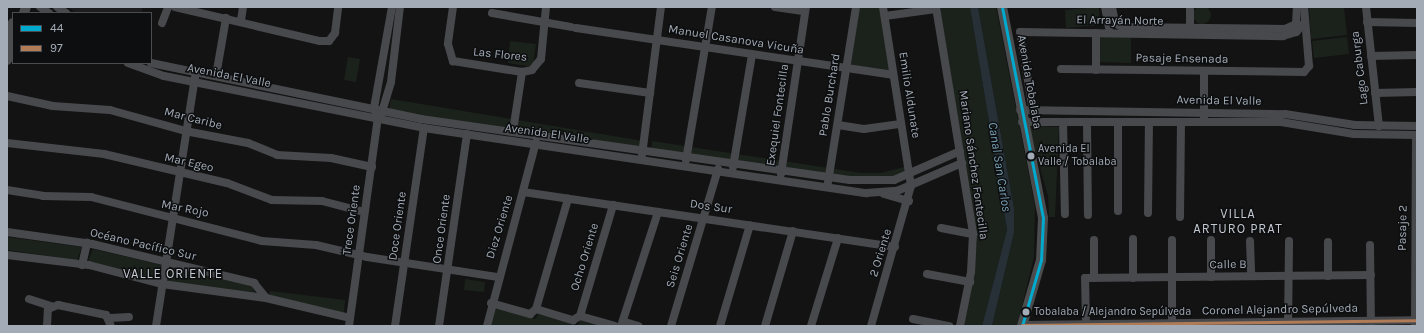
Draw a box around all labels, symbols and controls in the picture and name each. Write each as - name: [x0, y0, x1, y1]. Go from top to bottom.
- legend: [12, 12, 152, 64]
- street label: El Arrayán Norte: [1076, 13, 1164, 29]
- text: 44: [50, 21, 63, 35]
- street label: Manuel Casanova Vicuña: [667, 22, 805, 58]
- street label: Lago Caburga: [1348, 30, 1372, 106]
- street label: Avenida Tobalaba: [1014, 34, 1044, 130]
- text: 97: [50, 41, 63, 55]
- street label: Las Flores: [472, 45, 528, 65]
- street label: Emilio Aldunate: [895, 51, 923, 139]
- street label: Pasaje Ensenada: [1135, 51, 1229, 67]
- street label: Pablo Burchard: [816, 53, 844, 137]
- street label: Avenida El Valle: [186, 61, 272, 91]
- street label: Exequiel Fontecilla: [764, 63, 792, 167]
- street label: Mariano Sánchez Fontecilla: [955, 89, 991, 241]
- street label: Avenida El Valle: [1176, 93, 1262, 109]
- street label: Mar Caribe: [163, 105, 223, 133]
- street label: Avenida El Valle: [504, 121, 590, 147]
- water label: Canal San Carlos: [984, 121, 1014, 213]
- place label: Avenida El Valle / Tobalaba: [1038, 143, 1117, 169]
- street label: Mar Egeo: [163, 150, 215, 176]
- marker: Avenida El Valle / Tobalaba: [1026, 151, 1036, 161]
- street label: Trece Oriente: [340, 184, 364, 256]
- street label: Doce Oriente: [386, 191, 410, 261]
- street label: Once Oriente: [430, 193, 454, 265]
- street label: Diez Oriente: [483, 193, 517, 261]
- street label: Mar Rojo: [160, 197, 210, 221]
- street label: Dos Sur: [689, 197, 733, 217]
- street label: Pasaje 2: [1395, 205, 1411, 251]
- district label: VILLA ARTURO PRAT: [1193, 207, 1283, 238]
- street label: Ocho Oriente: [568, 221, 602, 293]
- street label: Seis Oriente: [663, 222, 697, 290]
- street label: Océano Pacífico Sur: [89, 226, 197, 264]
- street label: 2 Oriente: [867, 227, 895, 279]
- street label: Calle B: [1209, 257, 1247, 273]
- district label: VALLE ORIENTE: [123, 266, 223, 282]
- street label: Coronel Alejandro Sepúlveda: [1202, 301, 1358, 319]
- place label: Tobalaba / Alejandro Sepúlveda: [1034, 305, 1191, 319]
- marker: Tobalaba / Alejandro Sepúlveda: [1021, 307, 1031, 317]

